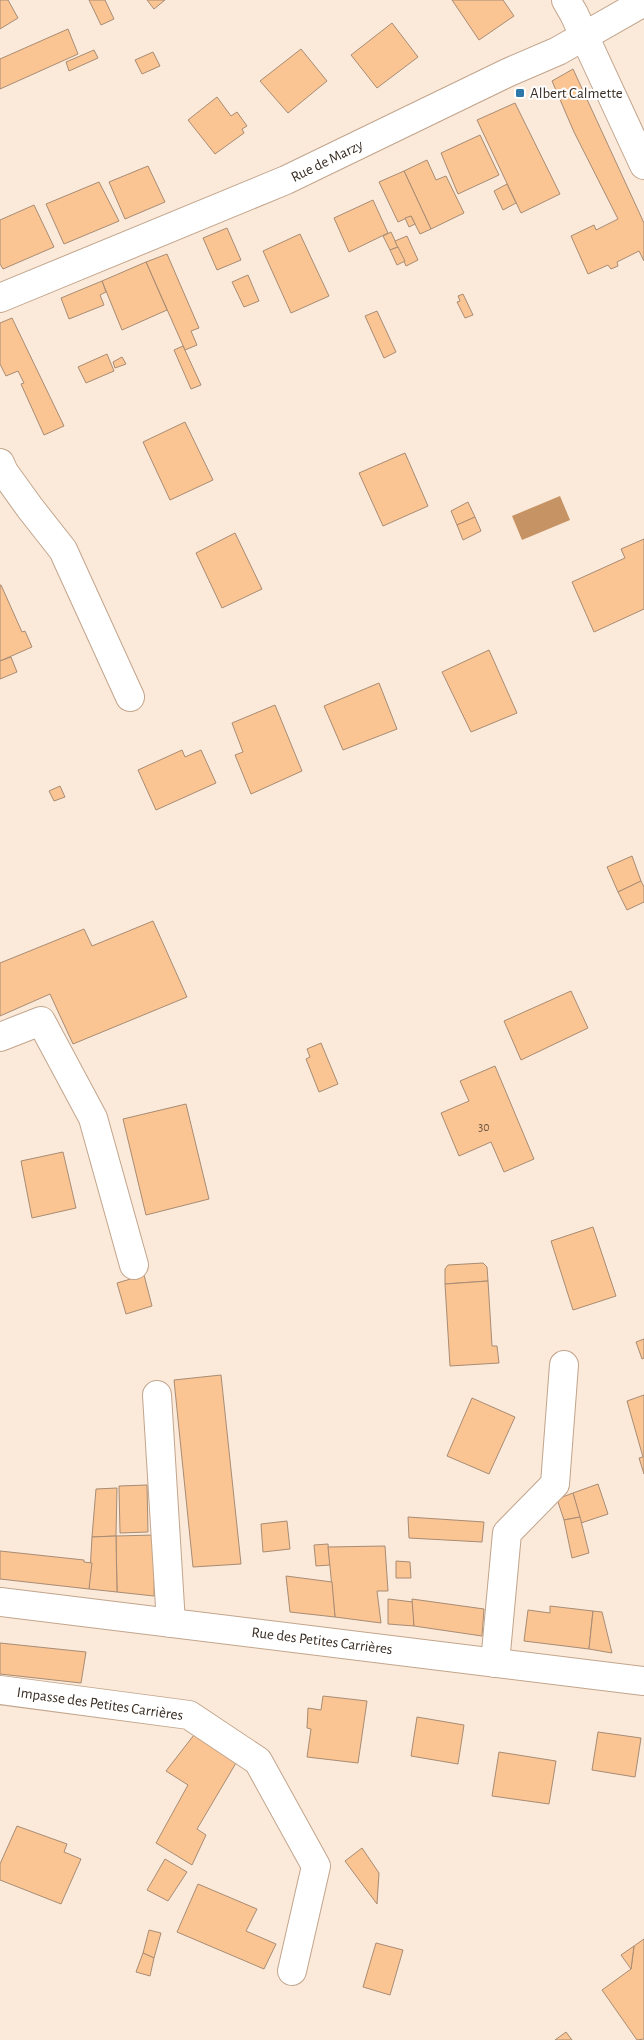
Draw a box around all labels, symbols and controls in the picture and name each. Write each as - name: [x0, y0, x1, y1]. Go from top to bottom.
- place label: Albert Calmette: [530, 86, 623, 101]
- marker: Albert Calmette: [514, 87, 526, 99]
- street label: Rue de Marzy: [289, 137, 366, 185]
- house number: 30: [478, 1121, 490, 1133]
- street label: Rue des Petites Carrières: [251, 1625, 393, 1657]
- street label: Impasse des Petites Carrières: [16, 1685, 184, 1723]

